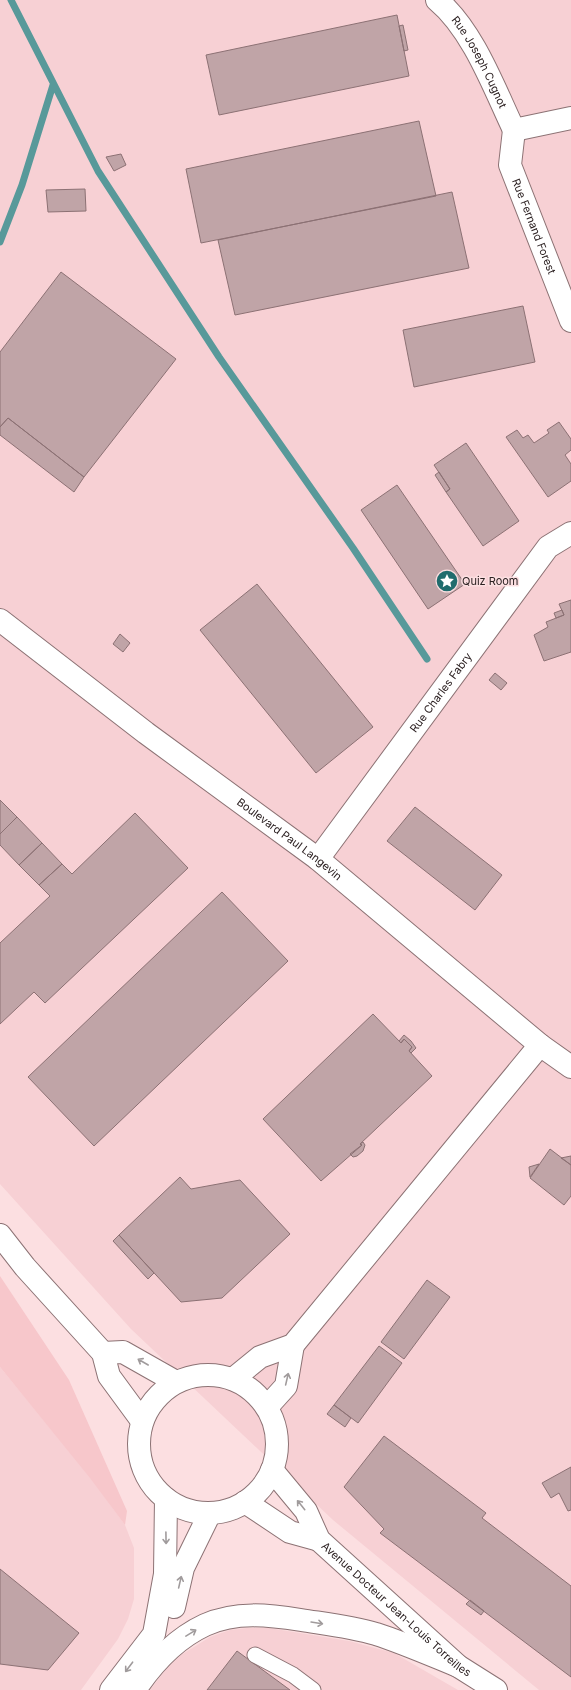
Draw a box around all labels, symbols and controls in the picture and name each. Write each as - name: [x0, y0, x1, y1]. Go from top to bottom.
- street label: Rue Joseph Cugnot: [449, 13, 510, 111]
- street label: Rue Fernand Forest: [509, 176, 559, 276]
- place icon: Quiz Room: [434, 568, 460, 594]
- place label: Quiz Room: [462, 574, 519, 588]
- street label: Rue Charles Fabry: [407, 650, 475, 735]
- street label: Boulevard Paul Langevin: [234, 795, 345, 883]
- one-way arrow: [137, 1358, 149, 1366]
- one-way arrow: [284, 1373, 292, 1386]
- one-way arrow: [297, 1500, 305, 1511]
- one-way arrow: [163, 1531, 170, 1544]
- street label: Avenue Docteur Jean-Louis Torreilles: [319, 1539, 474, 1680]
- one-way arrow: [176, 1576, 184, 1589]
- one-way arrow: [310, 1619, 323, 1627]
- one-way arrow: [185, 1629, 197, 1637]
- one-way arrow: [125, 1661, 133, 1672]

